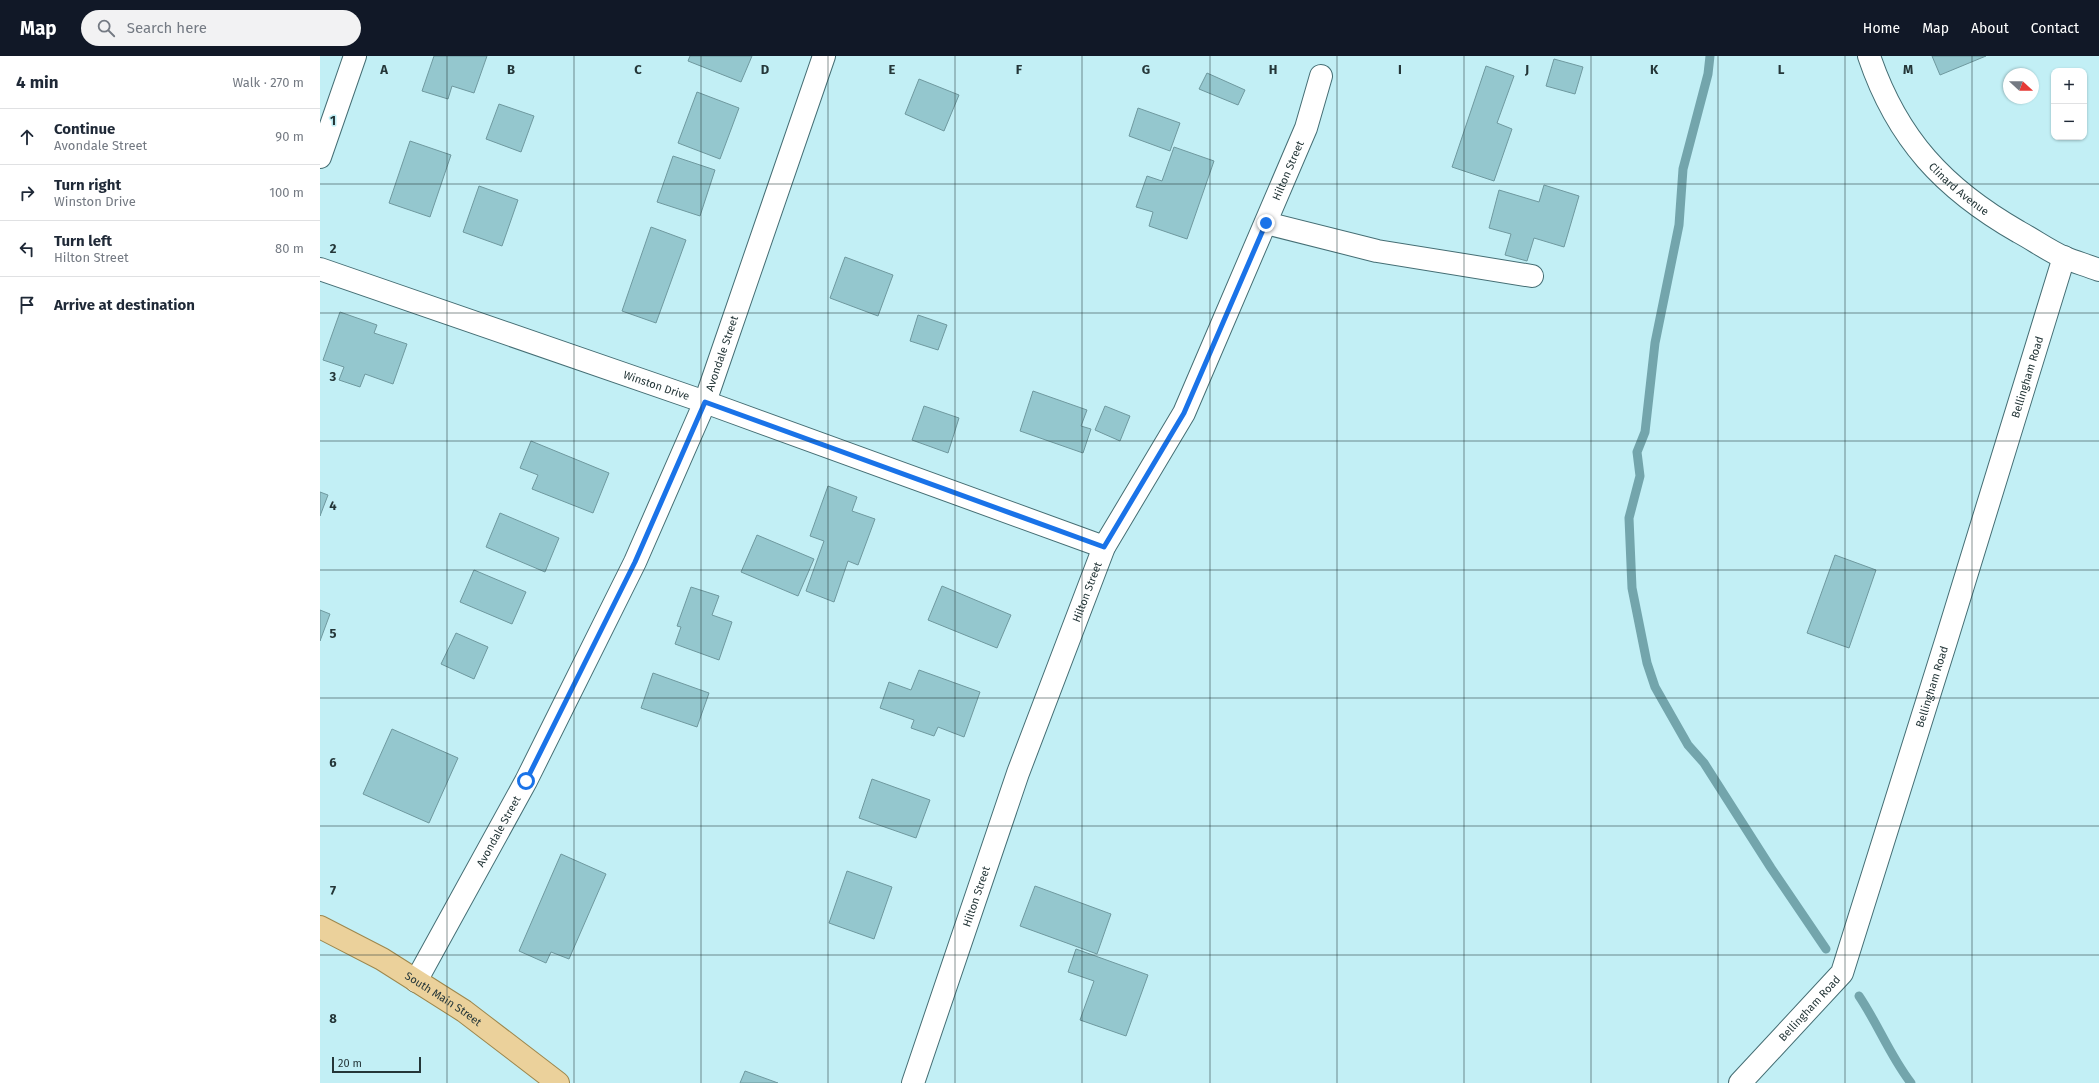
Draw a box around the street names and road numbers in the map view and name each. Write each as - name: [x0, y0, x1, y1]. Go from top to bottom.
- street label: Hilton Street: [1269, 139, 1306, 202]
- street label: Clinard Avenue: [1926, 160, 1991, 218]
- street label: Avondale Street: [703, 314, 741, 393]
- street label: Bellingham Road: [2008, 335, 2046, 419]
- street label: Winston Drive: [622, 368, 691, 403]
- street label: Hilton Street: [1070, 560, 1104, 624]
- street label: Bellingham Road: [1913, 644, 1951, 729]
- street label: Avondale Street: [474, 793, 523, 869]
- street label: Hilton Street: [960, 864, 993, 928]
- street label: South Main Street: [403, 969, 484, 1029]
- street label: Bellingham Road: [1776, 973, 1843, 1044]

